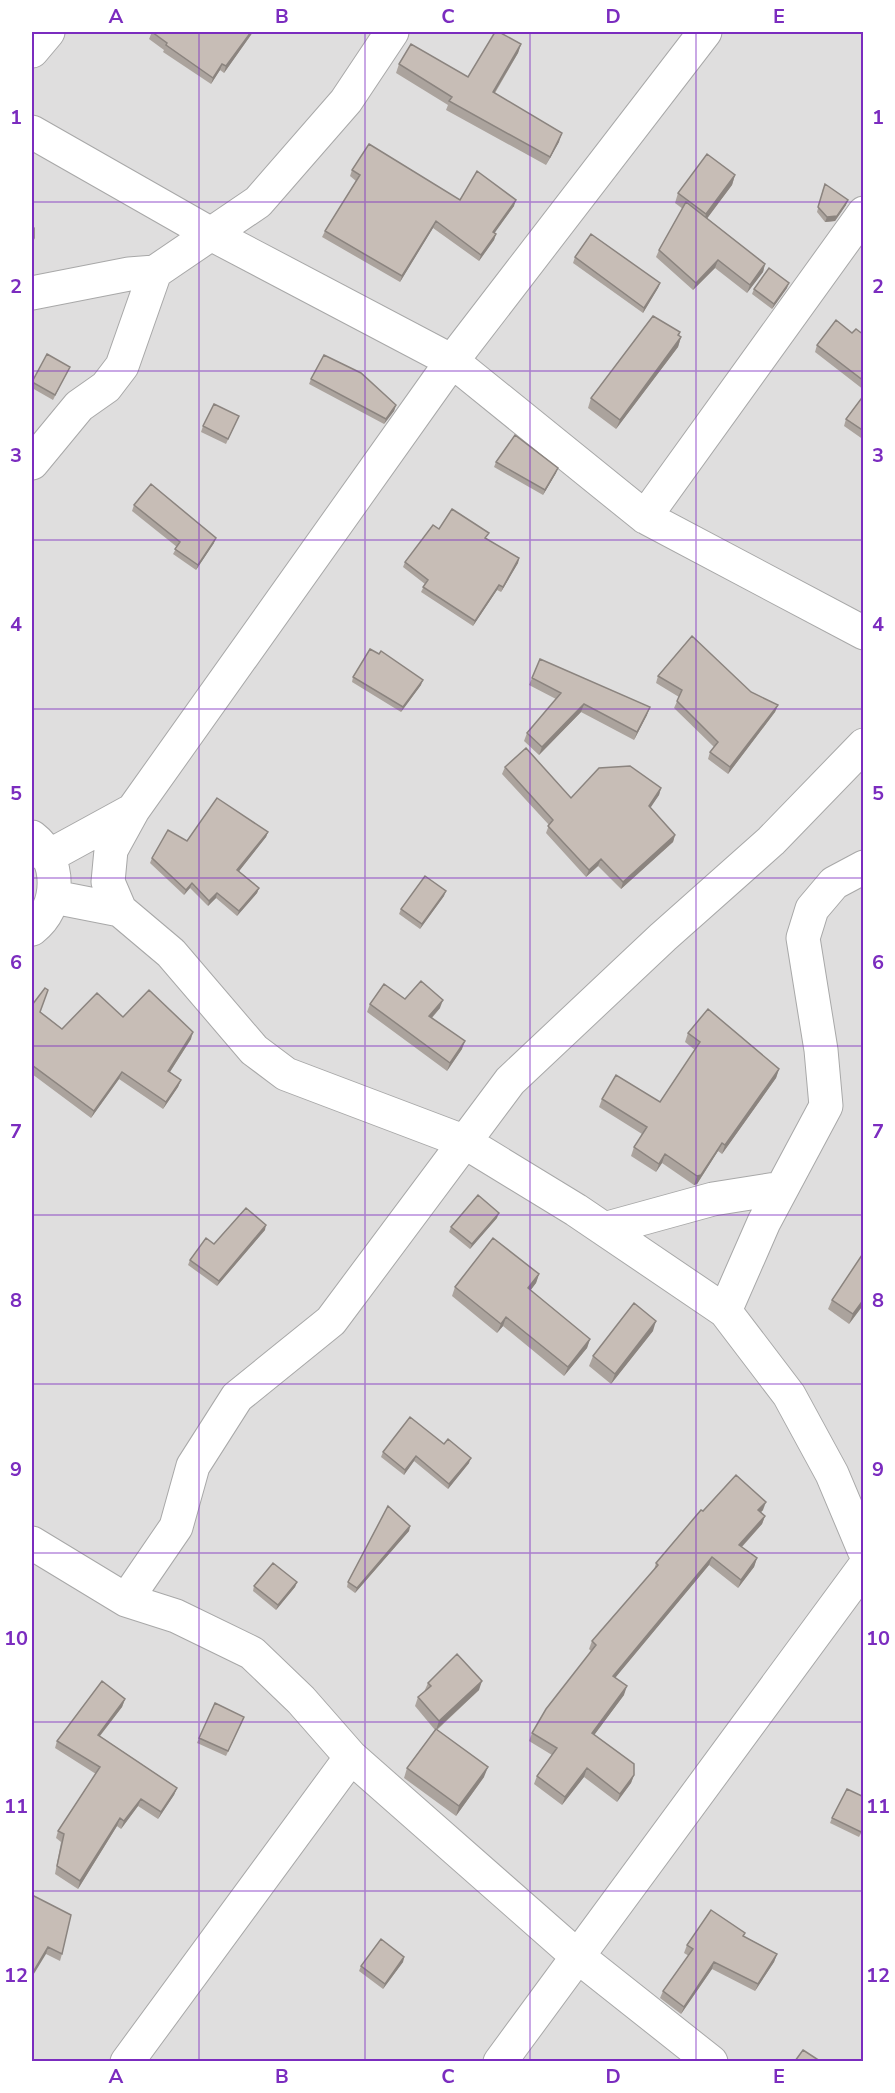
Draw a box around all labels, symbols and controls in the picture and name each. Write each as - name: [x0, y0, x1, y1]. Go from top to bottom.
- text: A: [109, 3, 124, 30]
- text: B: [275, 3, 289, 30]
- text: C: [441, 3, 455, 30]
- text: D: [605, 3, 621, 30]
- text: E: [773, 3, 785, 30]
- text: 1: [10, 104, 22, 131]
- text: 1: [872, 104, 884, 131]
- text: 2: [10, 273, 22, 300]
- text: 2: [872, 273, 884, 300]
- text: 3: [10, 442, 22, 469]
- text: 3: [872, 442, 884, 469]
- text: 4: [10, 611, 22, 638]
- text: 4: [872, 611, 884, 638]
- text: 5: [10, 780, 22, 807]
- text: 5: [872, 780, 884, 807]
- text: 6: [10, 949, 22, 976]
- text: 6: [872, 949, 884, 976]
- text: 7: [10, 1118, 22, 1145]
- text: 7: [872, 1118, 884, 1145]
- text: 8: [10, 1287, 22, 1314]
- text: 8: [872, 1287, 884, 1314]
- text: 9: [10, 1456, 22, 1483]
- text: 9: [872, 1456, 884, 1483]
- text: 10: [4, 1625, 28, 1652]
- text: 10: [866, 1625, 890, 1652]
- text: 11: [4, 1793, 28, 1820]
- text: 11: [866, 1793, 890, 1820]
- text: 12: [4, 1962, 28, 1989]
- text: 12: [866, 1962, 890, 1989]
- text: A: [109, 2063, 124, 2090]
- text: B: [275, 2063, 289, 2090]
- text: C: [441, 2063, 455, 2090]
- text: D: [605, 2063, 621, 2090]
- text: E: [773, 2063, 785, 2090]

